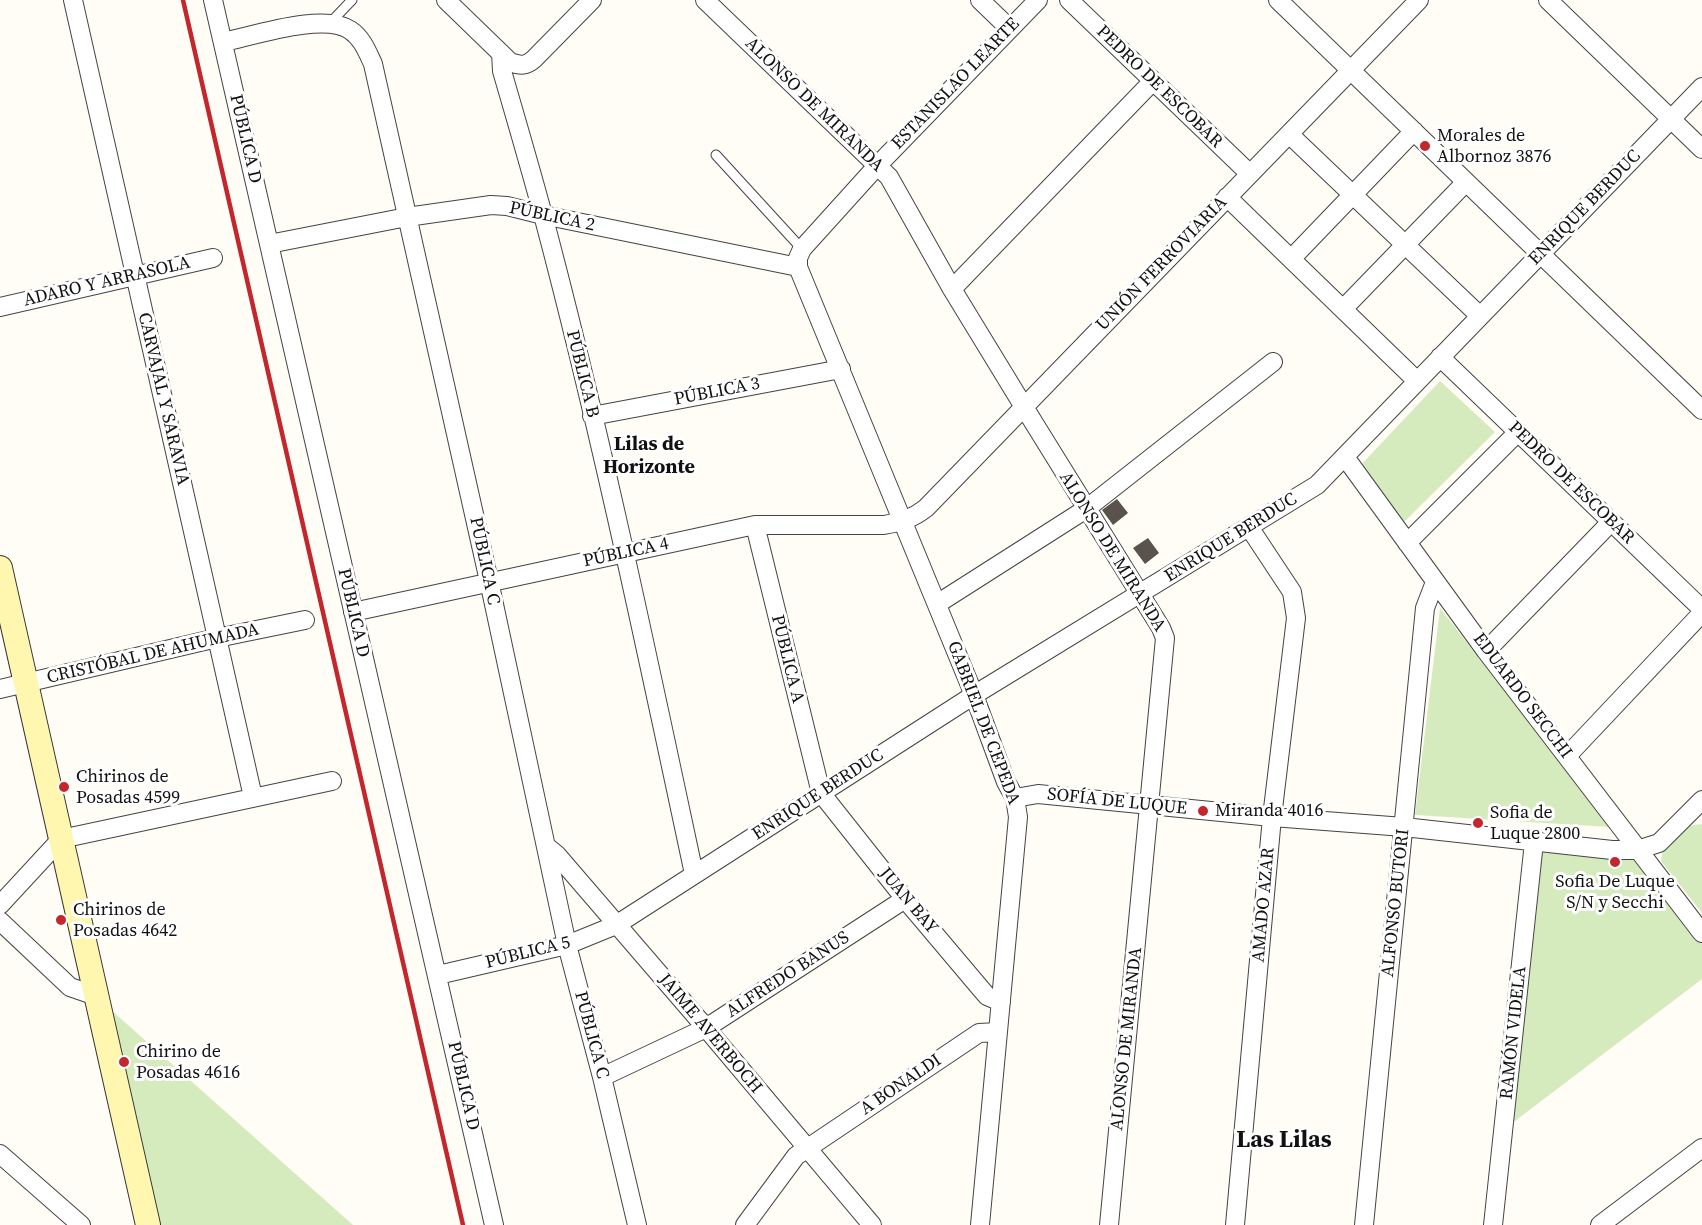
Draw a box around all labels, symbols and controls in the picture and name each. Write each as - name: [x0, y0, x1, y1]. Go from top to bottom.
- street label: ESTANISLAO LEARTE: [888, 14, 1024, 154]
- street label: PEDRO DE ESCOBAR: [1091, 21, 1227, 153]
- street label: ALONSO DE MIRANDA: [740, 33, 888, 177]
- street label: PÚBLICA D: [224, 92, 266, 186]
- place label: Morales de Albornoz 3876: [1437, 125, 1551, 168]
- marker: Morales de Albornoz 3876: [1418, 139, 1432, 153]
- street label: ENRIQUE BERDUC: [1525, 146, 1645, 270]
- street label: UNIÓN FERROVIARIA: [1092, 192, 1232, 336]
- street label: PÚBLICA 2: [507, 197, 597, 237]
- street label: ADARO Y ARRASOLA: [21, 252, 193, 312]
- street label: CARVAJAL Y SARAVIA: [133, 310, 193, 488]
- street label: PÚBLICA B: [561, 328, 603, 420]
- street label: PÚBLICA 3: [672, 373, 762, 411]
- street label: PEDRO DE ESCOBAR: [1503, 417, 1639, 549]
- district label: Lilas de Horizonte: [603, 433, 695, 480]
- street label: ALONSO DE MIRANDA: [1054, 468, 1170, 636]
- street label: ENRIQUE BERDUC: [1161, 489, 1301, 587]
- street label: PÚBLICA C: [464, 515, 504, 607]
- street label: PÚBLICA 4: [581, 533, 671, 573]
- street label: PÚBLICA D: [332, 566, 374, 660]
- street label: PÚBLICA A: [766, 613, 808, 705]
- street label: CRISTÓBAL DE AHUMADA: [45, 619, 261, 689]
- street label: EDUARDO SECCHI: [1468, 629, 1576, 763]
- street label: GABRIEL DE CEPEDA: [942, 638, 1024, 808]
- street label: ENRIQUE BERDUC: [748, 745, 888, 845]
- place label: Chirinos de Posadas 4599: [76, 766, 180, 808]
- marker: Chirinos de Posadas 4599: [57, 780, 71, 794]
- street label: SOFÍA DE LUQUE: [1046, 784, 1188, 820]
- place label: Miranda 4016: [1215, 800, 1323, 822]
- place label: Sofia de Luque 2800: [1490, 802, 1580, 844]
- marker: Miranda 4016: [1196, 804, 1210, 818]
- marker: Sofia de Luque 2800: [1471, 816, 1485, 830]
- street label: ALFONSO BUTORI: [1377, 828, 1415, 978]
- street label: AMADO AZAR: [1248, 847, 1280, 963]
- marker: Sofia De Luque S/N y Secchi: [1608, 855, 1622, 869]
- street label: JUAN BAY: [874, 863, 942, 939]
- place label: Sofia De Luque S/N y Secchi: [1555, 871, 1675, 914]
- place label: Chirinos de Posadas 4642: [73, 899, 177, 942]
- marker: Chirinos de Posadas 4642: [54, 913, 68, 927]
- street label: ALFREDO BANUS: [722, 927, 854, 1023]
- street label: PÚBLICA 5: [483, 932, 573, 974]
- street label: ALONSO DE MIRANDA: [1107, 946, 1147, 1132]
- street label: RAMÓN VIDELA: [1496, 965, 1532, 1101]
- street label: JAIME AVERBOCH: [654, 970, 766, 1098]
- street label: PÚBLICA C: [569, 989, 613, 1081]
- street label: PÚBLICA D: [442, 1039, 484, 1133]
- place label: Chirino de Posadas 4616: [136, 1041, 240, 1084]
- street label: A BONALDI: [856, 1050, 946, 1120]
- marker: Chirino de Posadas 4616: [117, 1055, 131, 1069]
- district label: Las Lilas: [1236, 1127, 1332, 1155]

